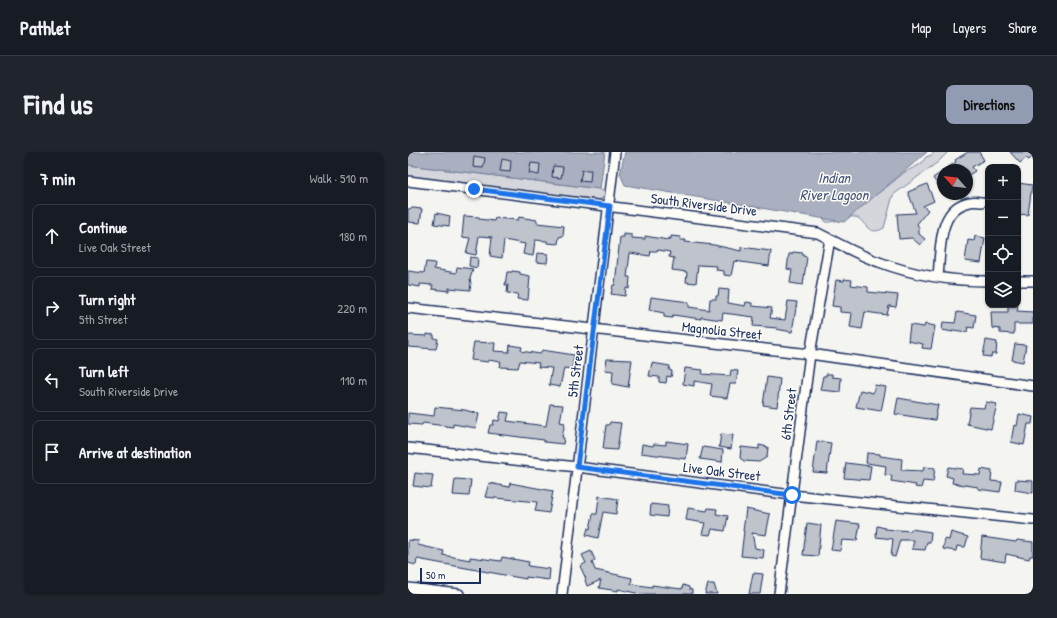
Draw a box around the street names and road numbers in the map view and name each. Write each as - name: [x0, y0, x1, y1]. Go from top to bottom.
- street label: South Riverside Drive: [650, 188, 759, 220]
- street label: Magnolia Street: [681, 316, 763, 345]
- street label: 5th Street: [562, 344, 588, 398]
- street label: 6th Street: [775, 387, 801, 441]
- street label: Live Oak Street: [682, 457, 762, 485]

